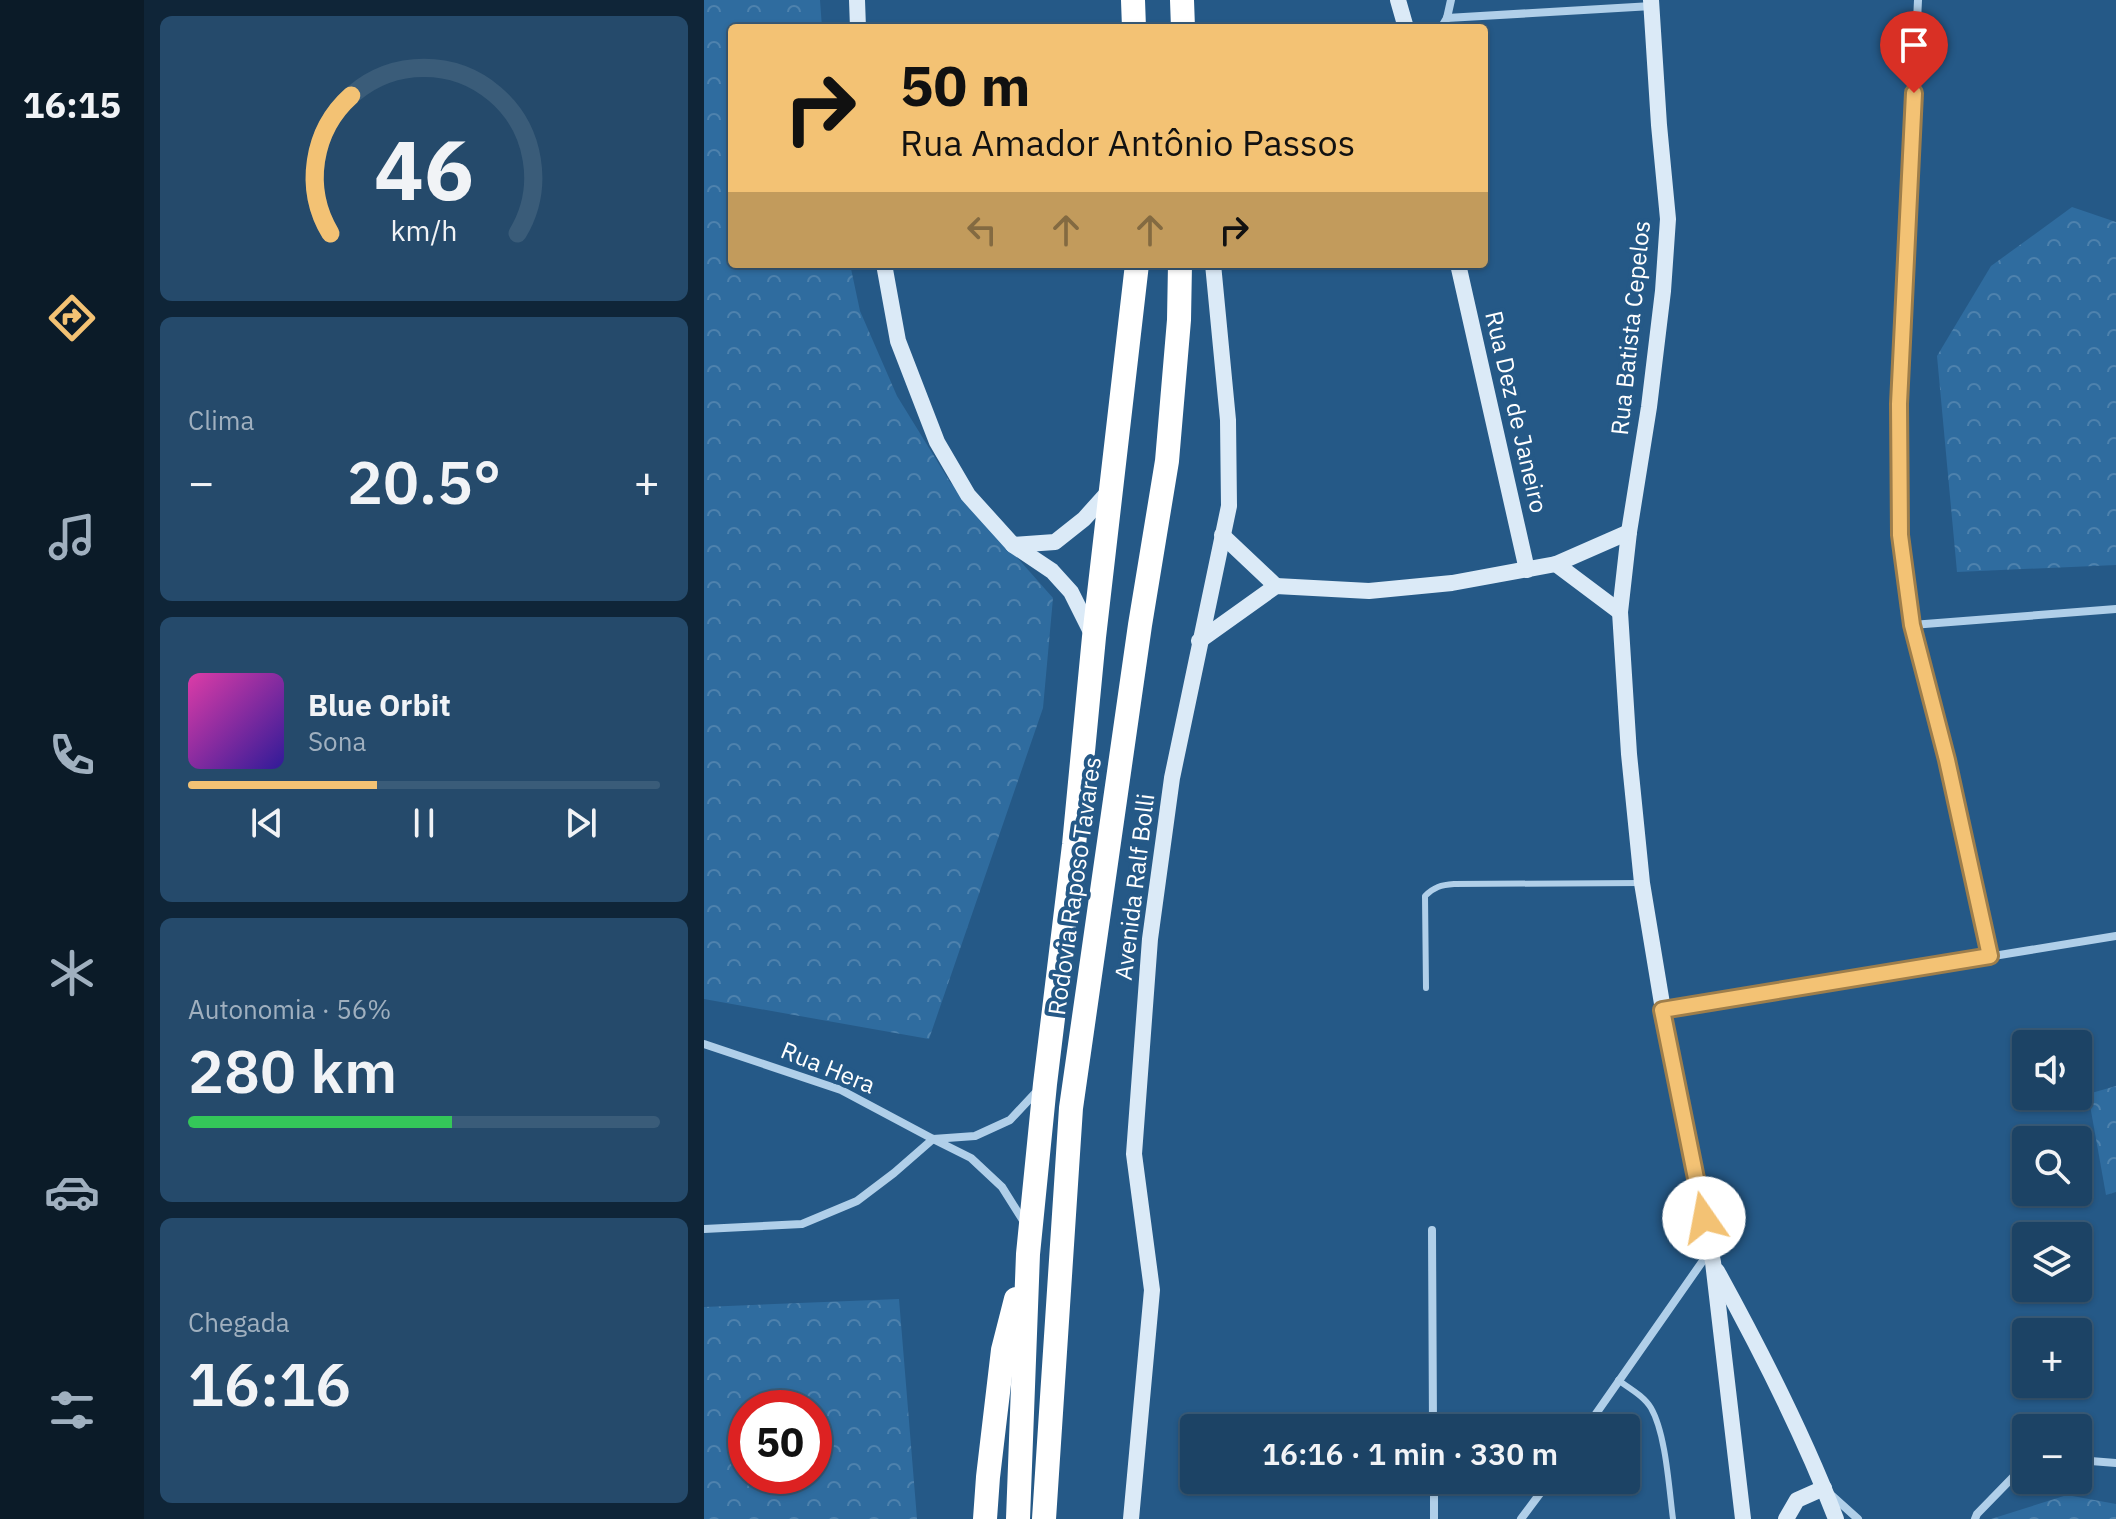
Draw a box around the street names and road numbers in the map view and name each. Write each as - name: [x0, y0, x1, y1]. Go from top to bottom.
- street label: Rua Batista Cepelos: [1603, 219, 1657, 437]
- street label: Rua Dez de Janeiro: [1478, 308, 1556, 516]
- street label: Rodovia Raposo Tavares: [1040, 755, 1108, 1017]
- street label: Avenida Ralf Bolli: [1107, 792, 1161, 982]
- street label: Rua Hera: [776, 1034, 880, 1101]

